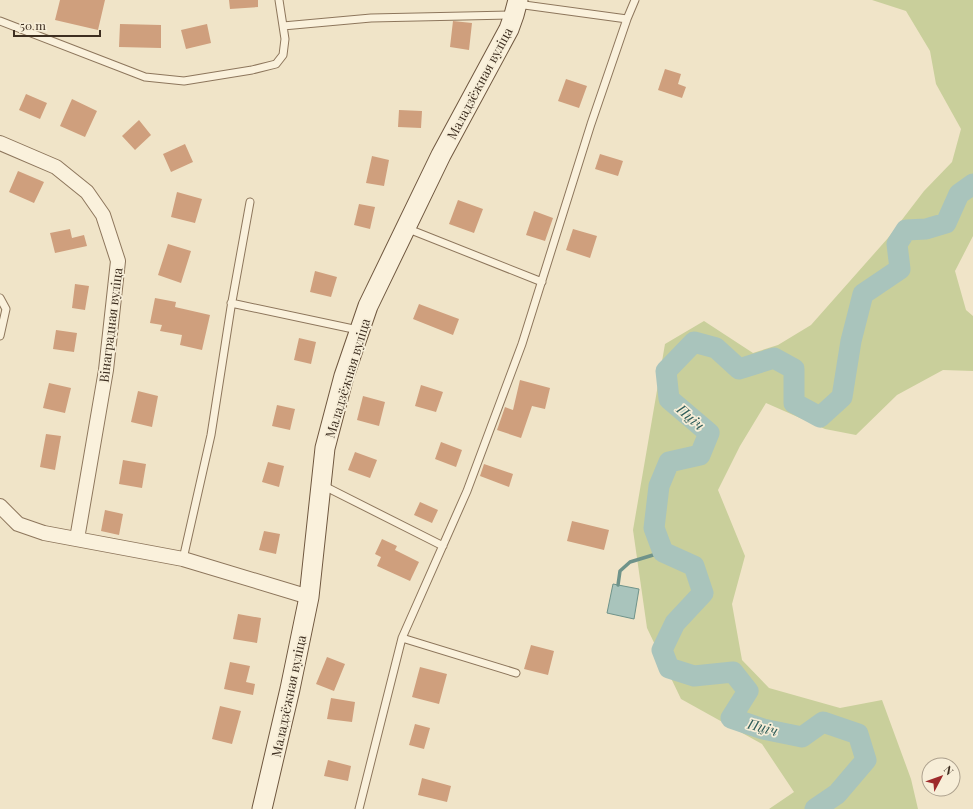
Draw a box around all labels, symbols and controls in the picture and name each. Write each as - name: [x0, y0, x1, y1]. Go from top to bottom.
- scale bar: [14, 12, 100, 38]
- text: 50 m: [20, 17, 46, 33]
- street label: Маладзёжная вуліца: [442, 24, 516, 142]
- street label: Вінаградная вуліца: [95, 266, 126, 383]
- street label: Маладзёжная вуліца: [321, 316, 373, 440]
- water label: Пціч: [672, 399, 709, 434]
- street label: Маладзёжная вуліца: [267, 633, 309, 759]
- water label: Пціч: [745, 714, 780, 740]
- north arrow: [921, 757, 961, 797]
- text: N: [941, 762, 957, 778]

